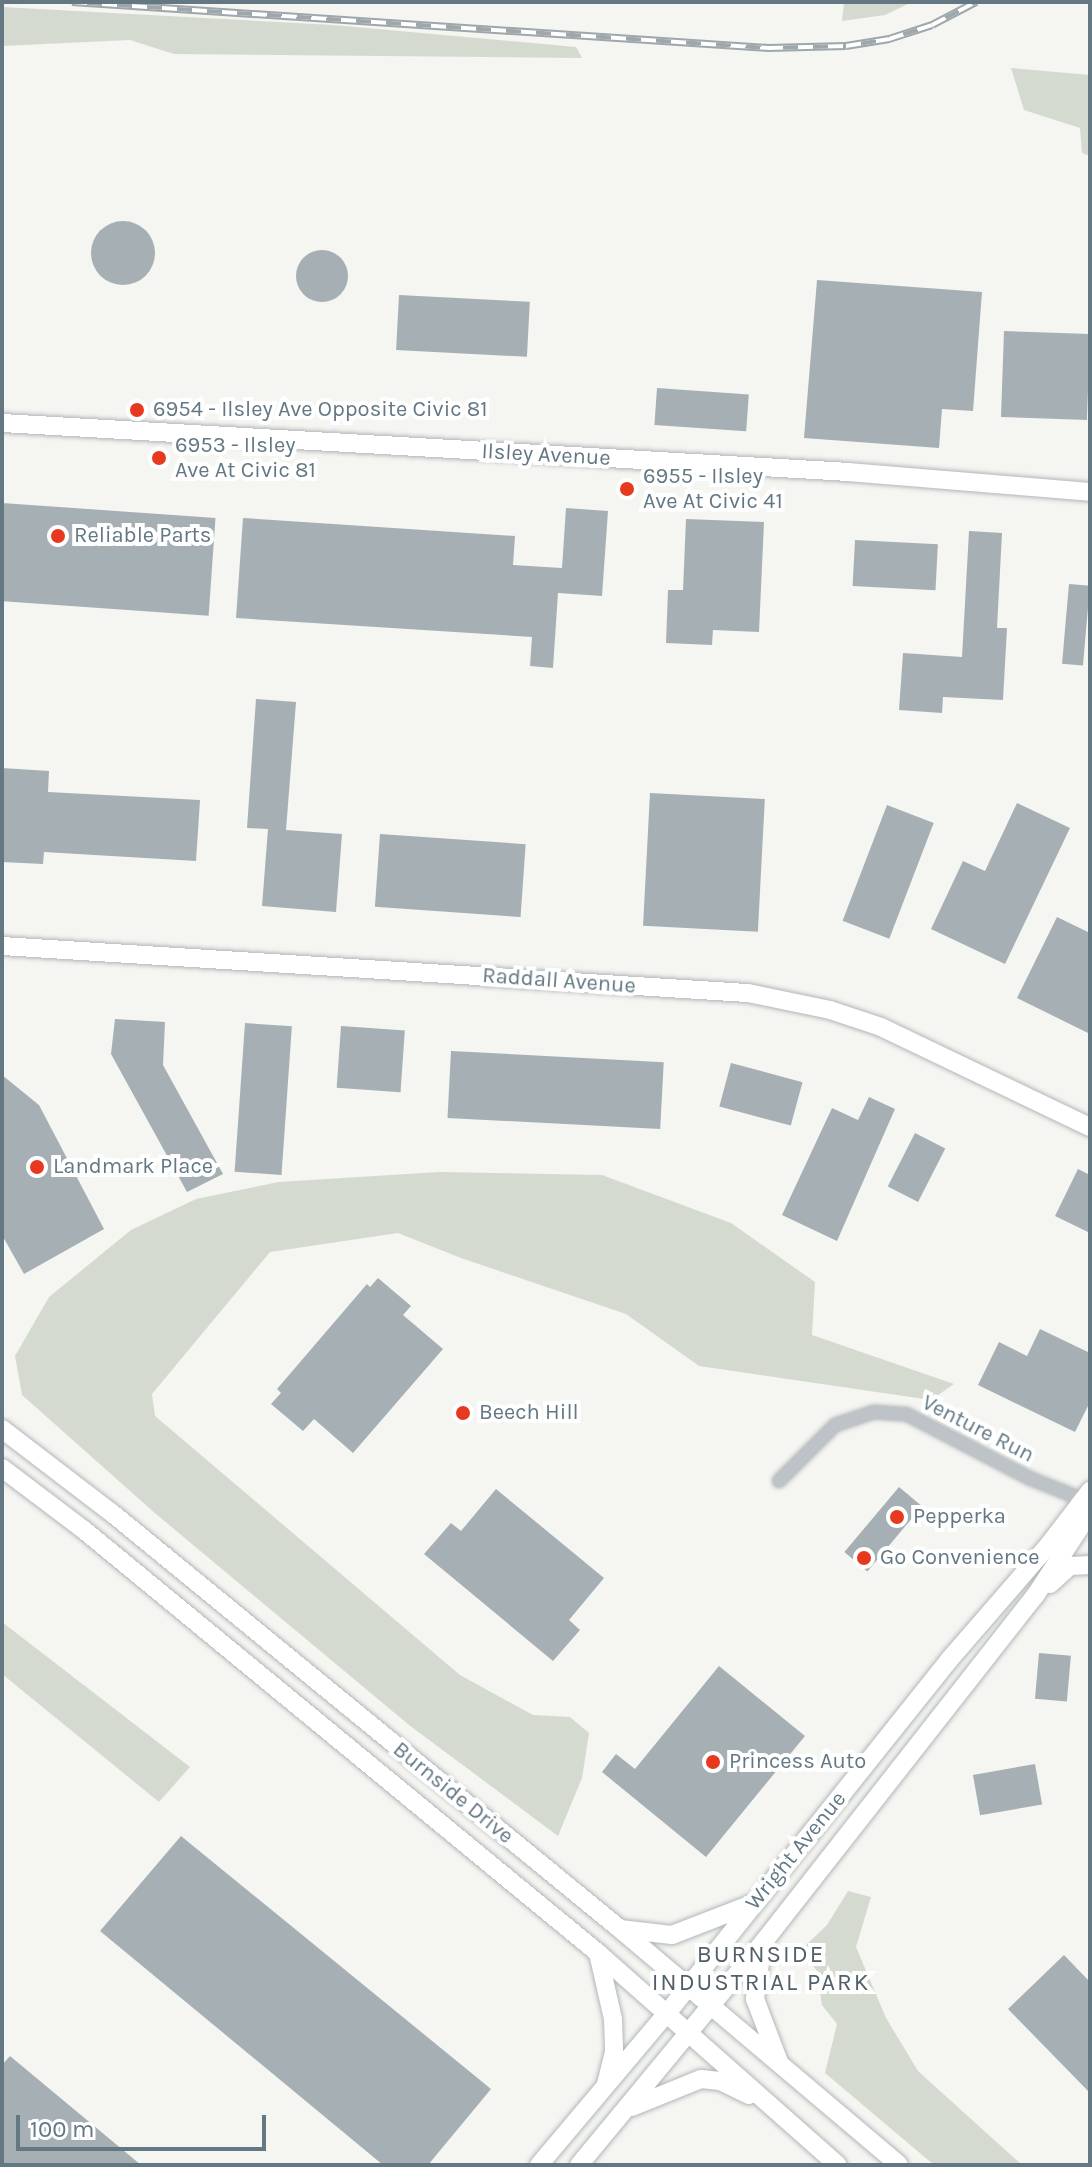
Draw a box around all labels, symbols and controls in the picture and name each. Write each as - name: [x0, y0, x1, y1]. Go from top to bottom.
- place label: 6954 - Ilsley Ave Opposite Civic 81: [153, 397, 488, 423]
- marker: 6954 - Ilsley Ave Opposite Civic 81: [128, 401, 146, 419]
- place label: 6953 - Ilsley Ave At Civic 81: [175, 432, 316, 484]
- street label: Ilsley Avenue: [481, 438, 611, 472]
- marker: 6953 - Ilsley Ave At Civic 81: [150, 449, 168, 467]
- place label: 6955 - Ilsley Ave At Civic 41: [643, 463, 783, 514]
- marker: 6955 - Ilsley Ave At Civic 41: [618, 480, 636, 498]
- place label: Reliable Parts: [74, 523, 211, 549]
- marker: Reliable Parts: [49, 527, 67, 545]
- street label: Raddall Avenue: [481, 962, 637, 1000]
- place label: Landmark Place: [53, 1154, 213, 1180]
- marker: Landmark Place: [28, 1158, 46, 1176]
- street label: Venture Run: [917, 1389, 1039, 1469]
- place label: Beech Hill: [479, 1400, 579, 1426]
- marker: Beech Hill: [454, 1404, 472, 1422]
- place label: Pepperka: [913, 1504, 1006, 1530]
- marker: Pepperka: [888, 1508, 906, 1526]
- place label: Go Convenience: [880, 1545, 1040, 1571]
- marker: Go Convenience: [855, 1549, 873, 1567]
- street label: Burnside Drive: [387, 1736, 519, 1850]
- place label: Princess Auto: [729, 1749, 866, 1775]
- marker: Princess Auto: [704, 1753, 722, 1771]
- street label: Wright Avenue: [740, 1786, 852, 1916]
- district label: BURNSIDE INDUSTRIAL PARK: [652, 1941, 870, 1997]
- scale bar: [20, 2099, 270, 2149]
- text: 100 m: [30, 2115, 95, 2143]

